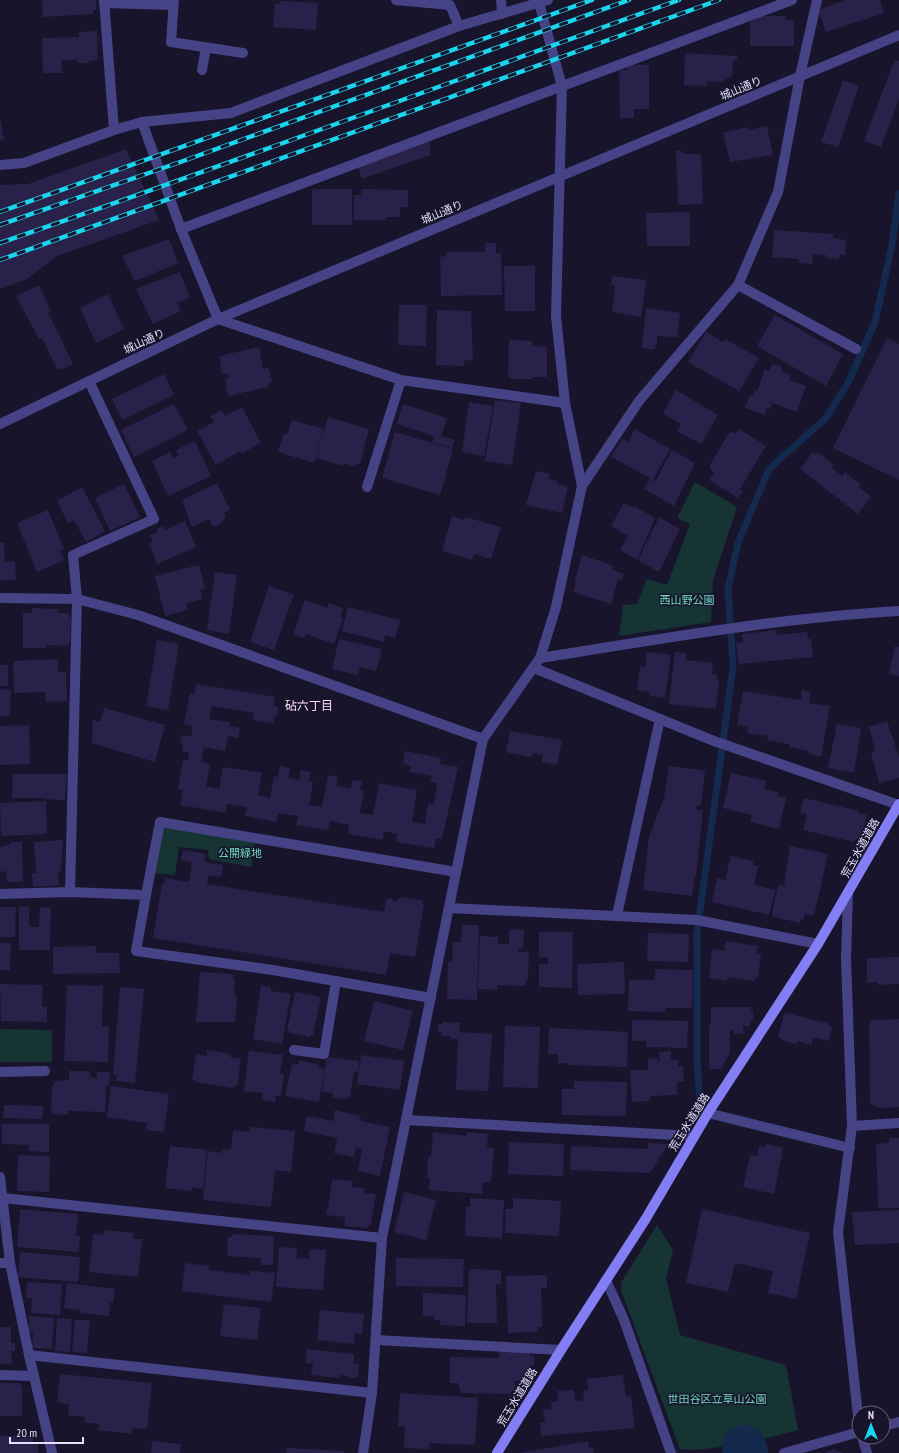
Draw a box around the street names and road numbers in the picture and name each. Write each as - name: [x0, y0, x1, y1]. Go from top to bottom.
- street label: 城山通り: [718, 73, 764, 103]
- street label: 城山通り: [419, 197, 465, 227]
- street label: 城山通り: [121, 325, 167, 357]
- street label: 荒玉水道道路: [838, 816, 882, 880]
- street label: 荒玉水道道路: [666, 1090, 712, 1154]
- street label: 荒玉水道道路: [494, 1365, 540, 1429]

